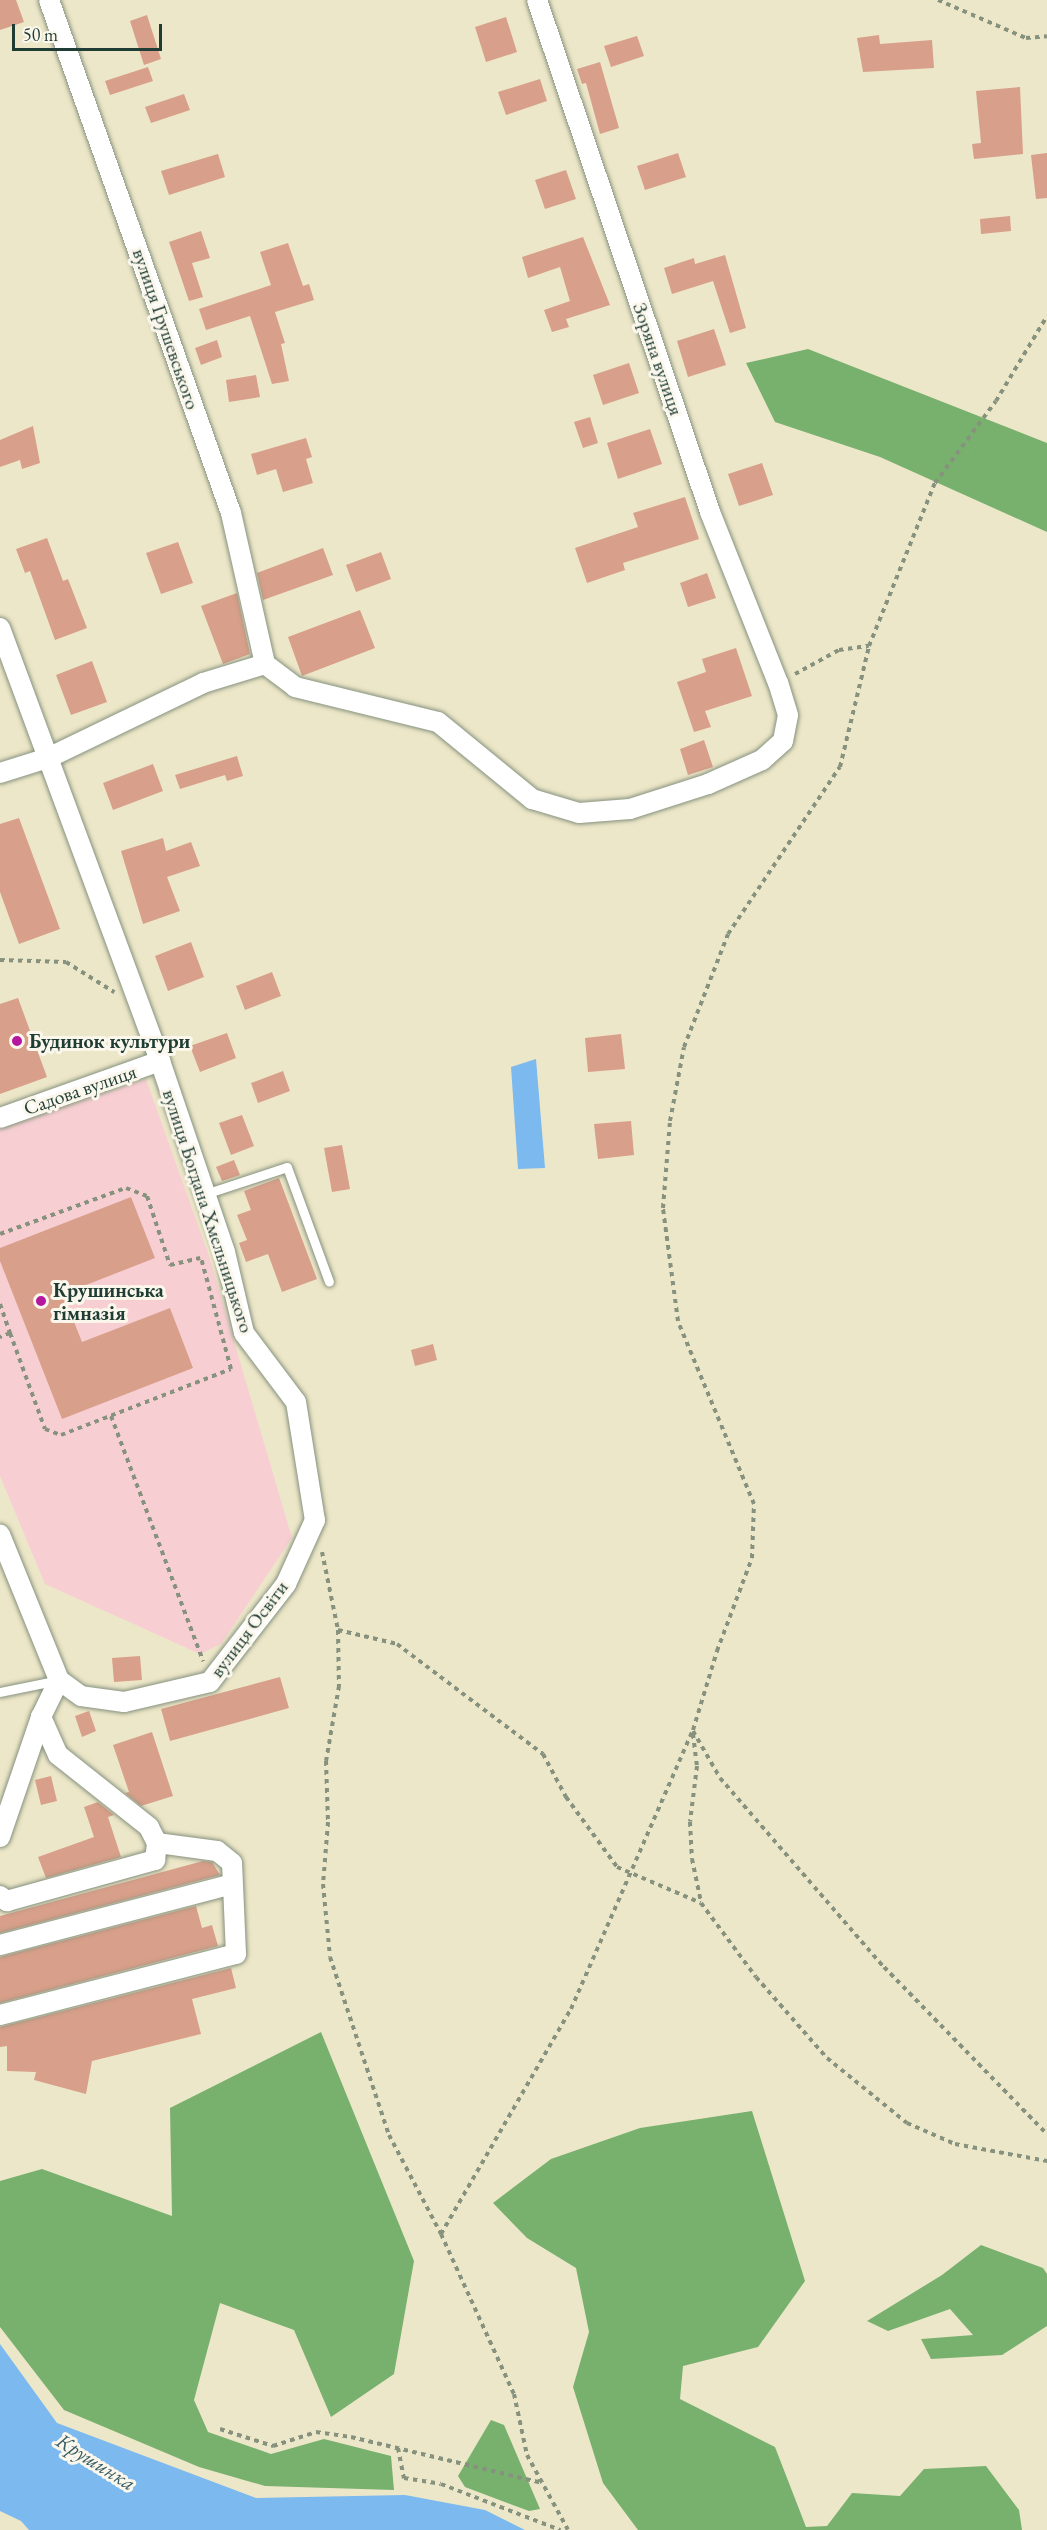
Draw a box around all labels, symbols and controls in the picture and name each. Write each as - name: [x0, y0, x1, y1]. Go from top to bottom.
- scale bar: [15, 12, 165, 50]
- text: 50 m: [23, 23, 58, 46]
- street label: вулиця Грушевського: [127, 245, 205, 413]
- street label: Зоряна вулиця: [628, 300, 688, 418]
- place label: Будинок культури: [29, 1029, 190, 1053]
- marker: Будинок культури: [10, 1034, 24, 1048]
- street label: Садова вулиця: [21, 1060, 139, 1120]
- street label: вулиця Богдана Хмельницького: [157, 1086, 259, 1336]
- place label: Крушинська гімназія: [53, 1278, 164, 1325]
- marker: Крушинська гімназія: [34, 1294, 48, 1308]
- street label: вулиця Освіти: [205, 1576, 293, 1682]
- water label: Крушинка: [52, 2428, 140, 2496]

